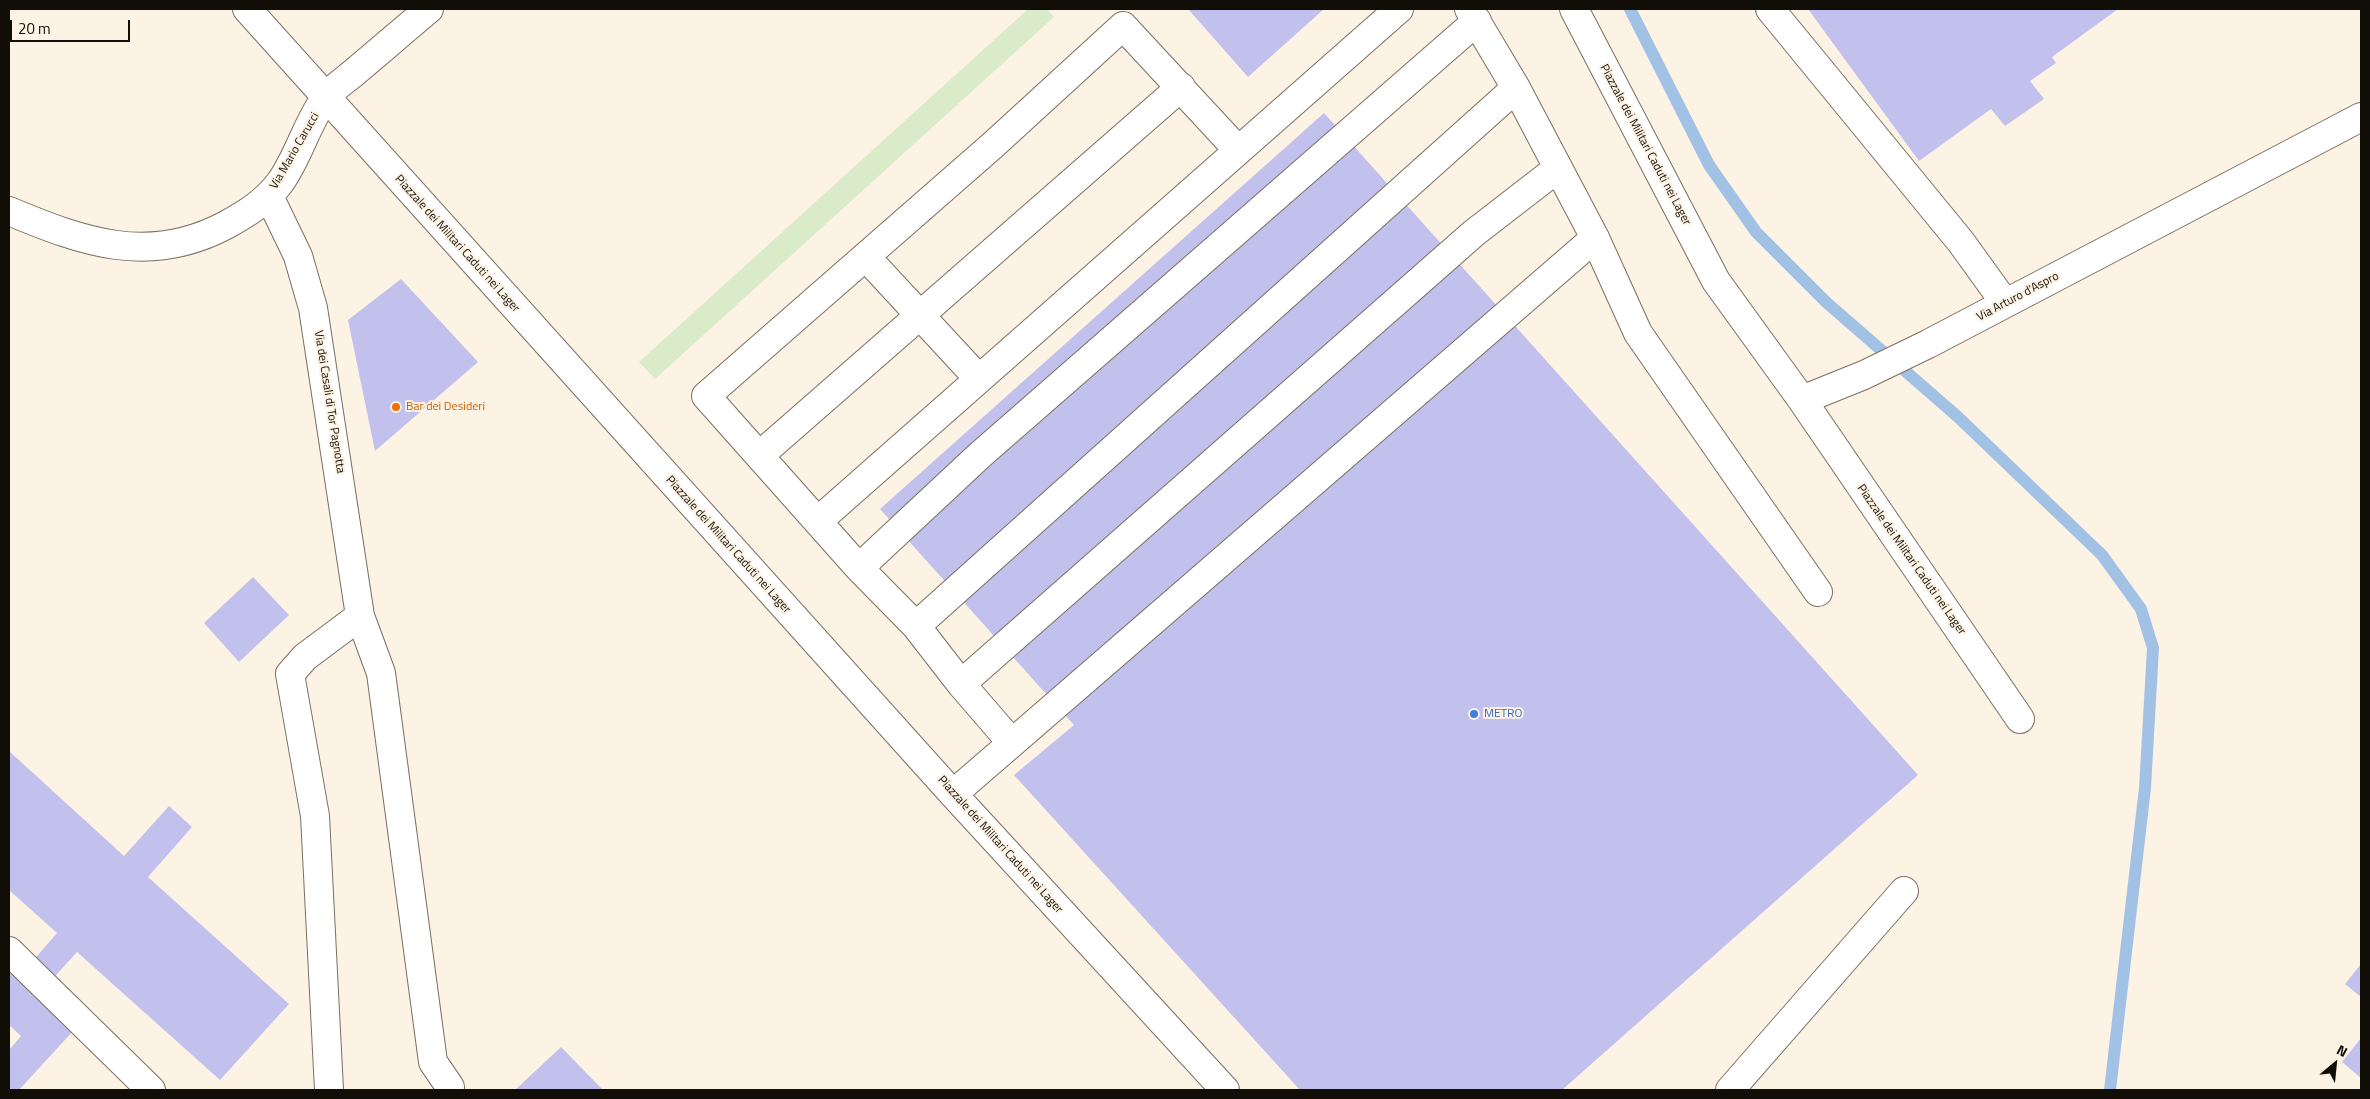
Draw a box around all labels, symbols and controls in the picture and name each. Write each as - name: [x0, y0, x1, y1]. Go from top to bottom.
- scale bar: [12, 10, 132, 42]
- text: 20 m: [18, 17, 51, 40]
- street label: Piazzale dei Militari Caduti nei Lager: [1596, 62, 1694, 228]
- street label: Via Mario Carucci: [267, 110, 323, 192]
- street label: Piazzale dei Militari Caduti nei Lager: [391, 172, 523, 316]
- street label: Via Arturo d'Aspro: [1974, 269, 2062, 325]
- street label: Via dei Casali di Tor Pagnotta: [311, 330, 347, 474]
- place label: Bar dei Desideri: [406, 400, 485, 414]
- marker: Bar dei Desideri: [390, 401, 402, 413]
- street label: Piazzale dei Militari Caduti nei Lager: [662, 473, 794, 617]
- street label: Piazzale dei Militari Caduti nei Lager: [1853, 482, 1969, 638]
- place label: METRO: [1484, 707, 1522, 721]
- marker: METRO: [1468, 708, 1480, 720]
- street label: Piazzale dei Militari Caduti nei Lager: [934, 773, 1066, 917]
- north arrow: [2310, 1039, 2360, 1089]
- text: N: [2333, 1039, 2351, 1062]

